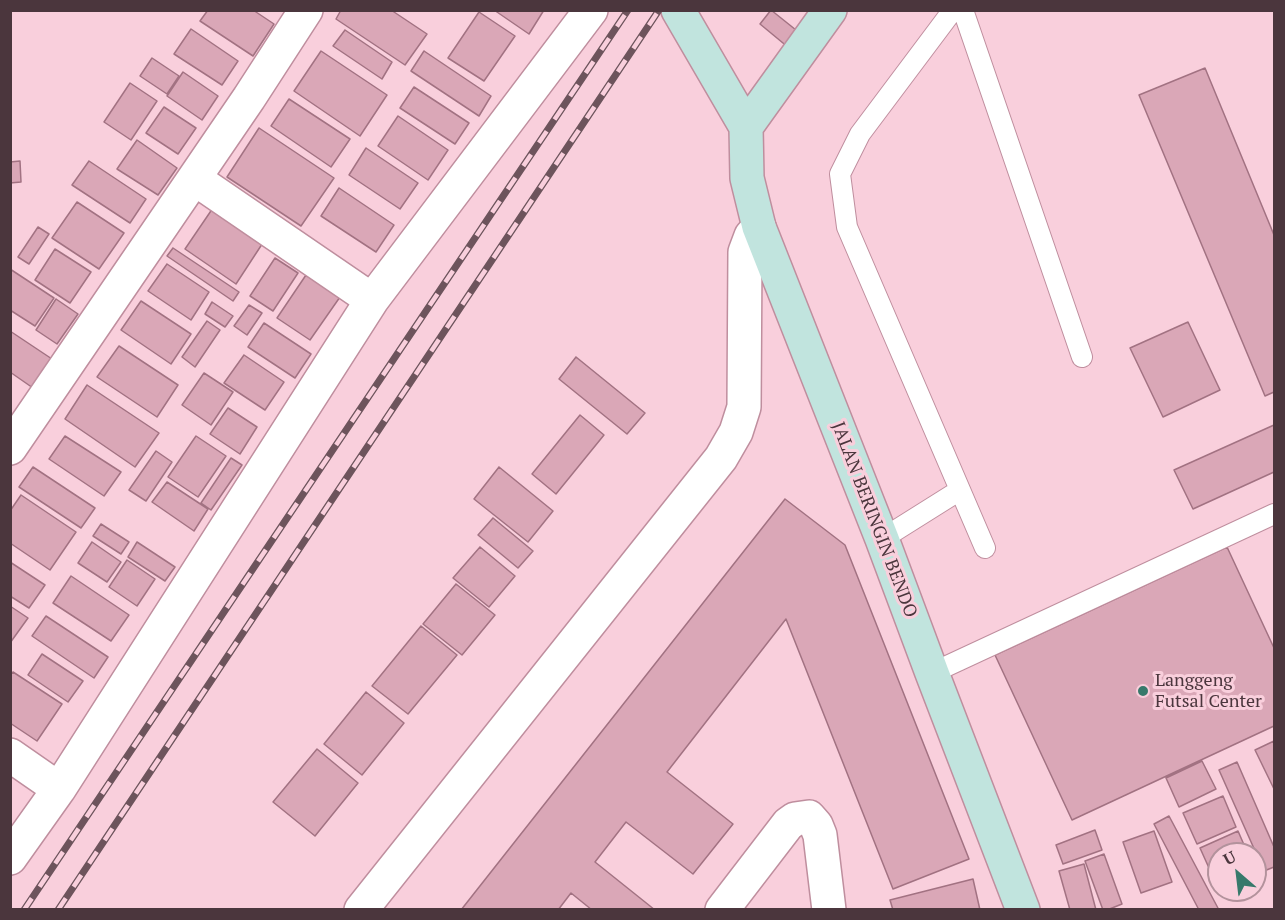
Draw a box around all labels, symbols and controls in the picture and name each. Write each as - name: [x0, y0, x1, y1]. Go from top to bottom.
- street label: JALAN BERINGIN BENDO: [827, 419, 921, 621]
- place label: Langgeng Futsal Center: [1155, 670, 1262, 712]
- marker: Langgeng Futsal Center: [1136, 684, 1150, 698]
- north arrow: [1207, 842, 1267, 902]
- text: U: [1219, 845, 1240, 870]

